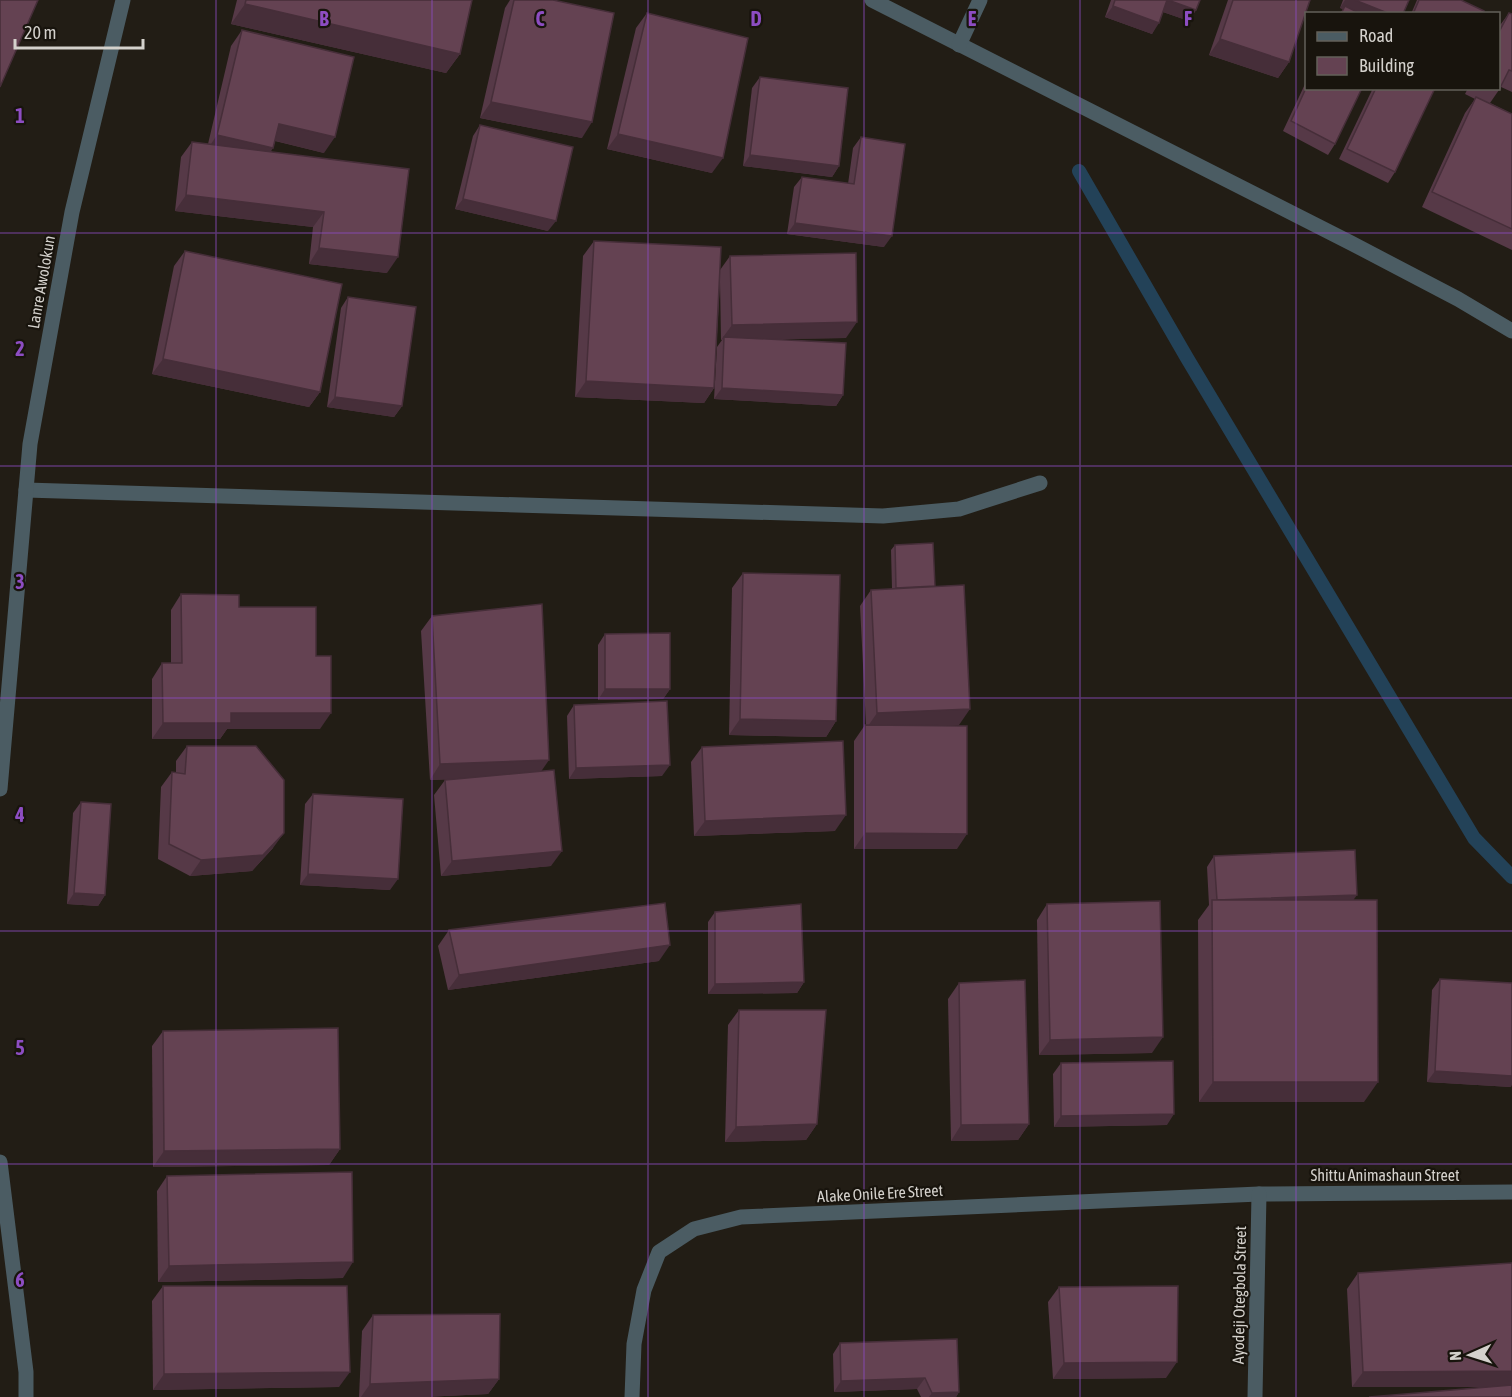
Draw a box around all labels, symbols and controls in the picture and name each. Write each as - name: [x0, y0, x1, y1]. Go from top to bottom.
- text: B: [319, 7, 329, 30]
- text: C: [536, 7, 545, 30]
- text: D: [750, 7, 762, 30]
- text: E: [968, 7, 977, 30]
- text: F: [1184, 7, 1192, 30]
- scale bar: [15, 12, 142, 50]
- legend: [1305, 12, 1500, 90]
- text: 20 m: [24, 22, 56, 43]
- text: Road: [1359, 25, 1393, 46]
- text: Building: [1359, 55, 1414, 76]
- text: 1: [15, 104, 25, 127]
- street label: Lanre Awolokun: [24, 234, 58, 330]
- text: 2: [15, 337, 25, 360]
- text: 3: [15, 570, 25, 593]
- text: 4: [14, 803, 25, 826]
- text: 5: [15, 1036, 25, 1059]
- street label: Shittu Animashaun Street: [1310, 1166, 1460, 1184]
- street label: Alake Onile Ere Street: [817, 1181, 944, 1205]
- street label: Ayodeji Otegbola Street: [1229, 1225, 1250, 1364]
- text: 6: [15, 1268, 25, 1291]
- north arrow: [1440, 1325, 1500, 1385]
- text: N: [1446, 1351, 1464, 1361]

